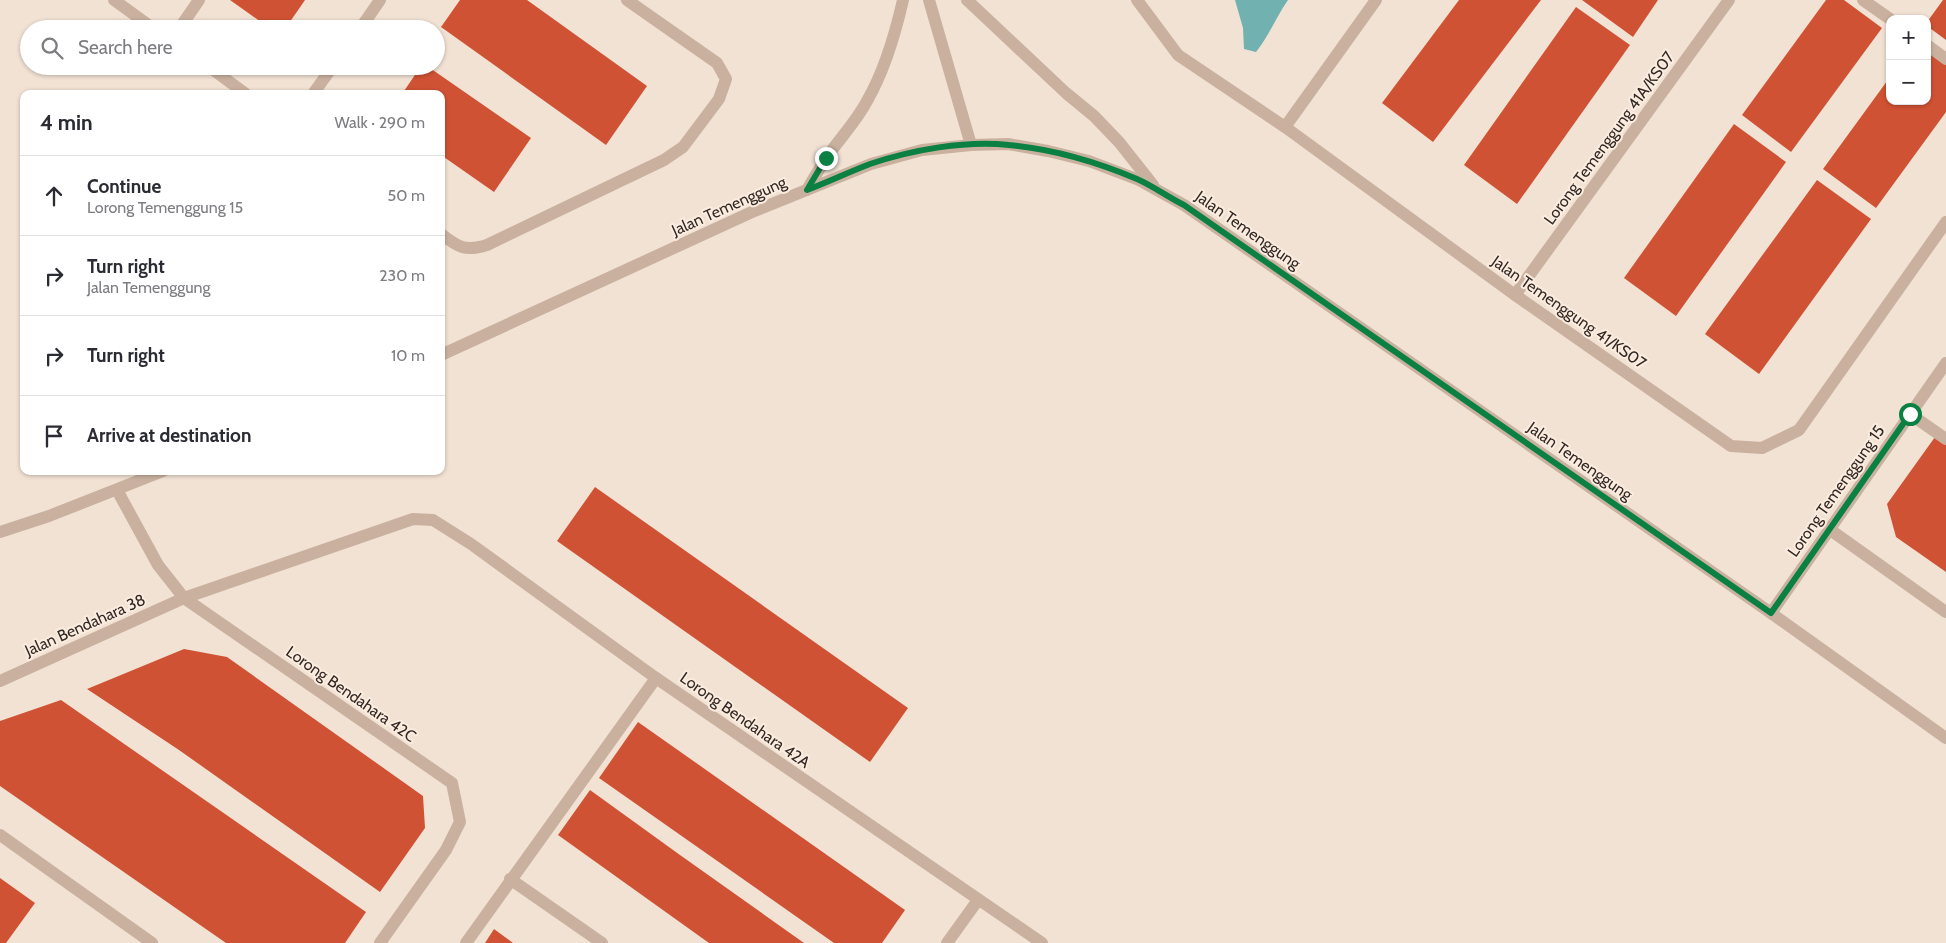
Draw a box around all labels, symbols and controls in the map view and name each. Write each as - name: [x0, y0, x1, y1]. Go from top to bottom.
- map controls: [1886, 15, 1931, 105]
- button: +: [1886, 15, 1931, 60]
- search box: [20, 20, 445, 75]
- icon: search: [38, 34, 66, 62]
- text: Search here: [78, 36, 172, 59]
- street label: Lorong Temenggung 41A/KS07: [1540, 48, 1678, 228]
- button: −: [1886, 60, 1931, 105]
- text: 4 min: [40, 110, 93, 135]
- text: Walk · 290 m: [335, 113, 425, 132]
- route end: [815, 147, 838, 170]
- street label: Jalan Temenggung: [668, 172, 790, 240]
- text: Continue: [87, 175, 161, 198]
- icon: ahead: [40, 182, 68, 210]
- text: 50 m: [388, 186, 425, 205]
- street label: Jalan Temenggung: [1191, 186, 1305, 274]
- text: Lorong Temenggung 15: [87, 198, 243, 217]
- street label: Jalan Temenggung 41/KS07: [1487, 251, 1650, 373]
- text: Turn right: [87, 255, 165, 278]
- icon: right: [40, 262, 68, 290]
- text: 230 m: [379, 266, 425, 285]
- text: Jalan Temenggung: [87, 278, 210, 297]
- icon: right: [40, 342, 68, 370]
- text: Turn right: [87, 344, 165, 367]
- text: 10 m: [391, 346, 425, 365]
- route start: [1899, 403, 1922, 426]
- street label: Jalan Temenggung: [1523, 417, 1637, 505]
- icon: arrive: [40, 422, 68, 450]
- street label: Lorong Temenggung 15: [1783, 422, 1889, 560]
- text: Arrive at destination: [87, 424, 251, 447]
- street label: Jalan Bendahara 38: [21, 590, 148, 660]
- street label: Lorong Bendahara 42C: [282, 642, 420, 746]
- street label: Lorong Bendahara 42A: [676, 668, 814, 772]

